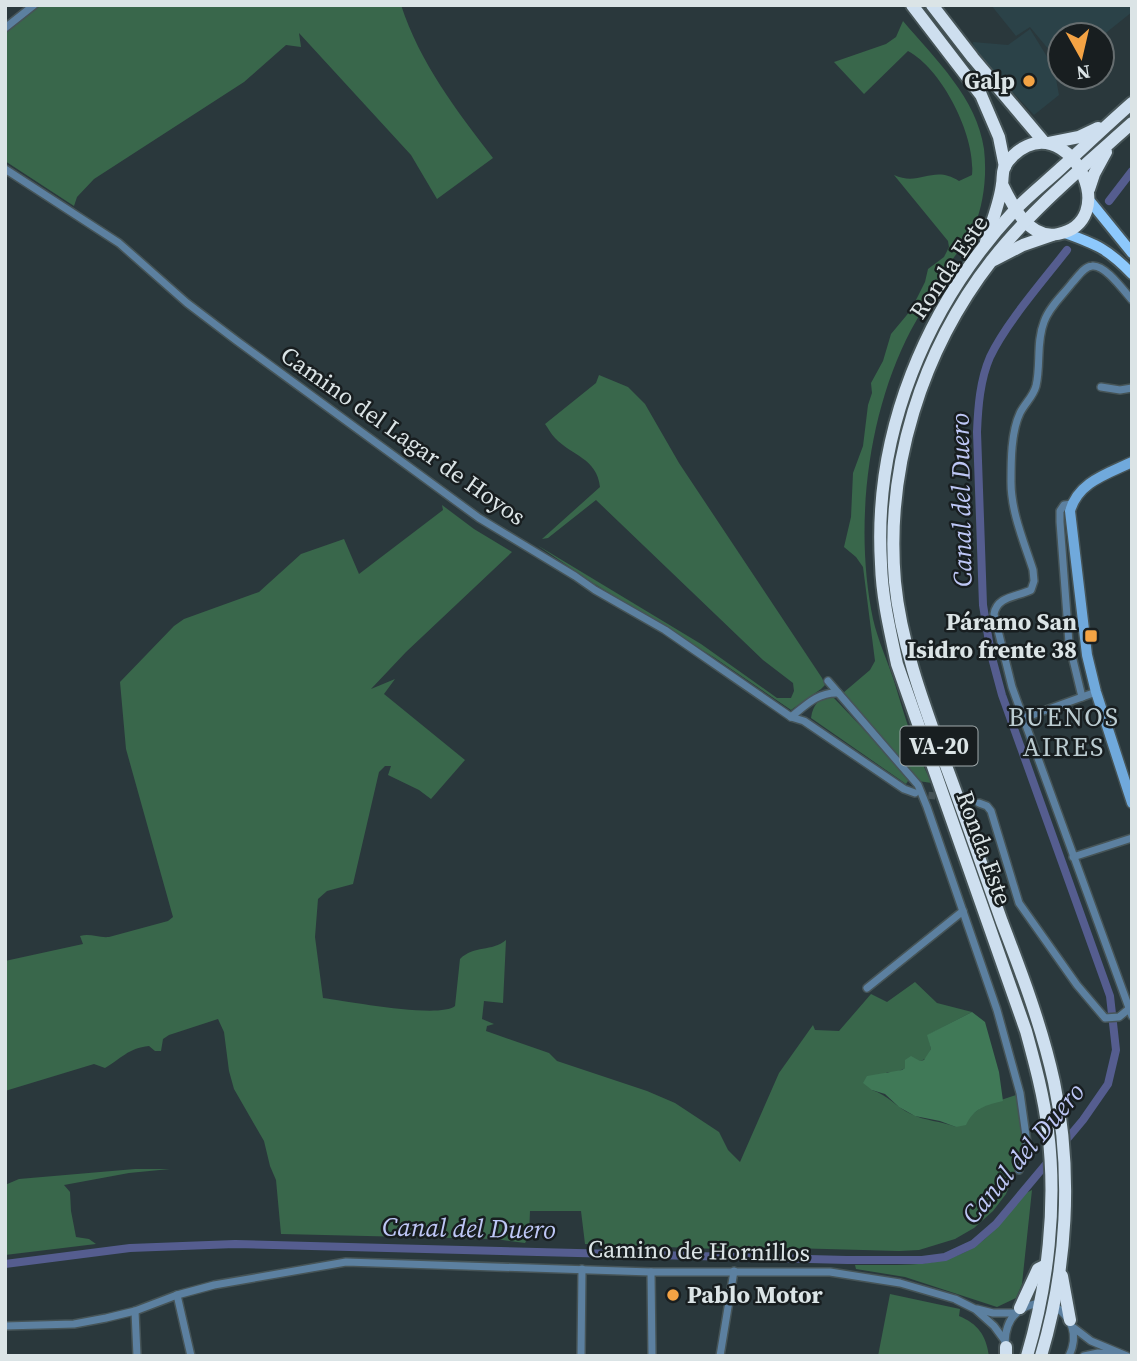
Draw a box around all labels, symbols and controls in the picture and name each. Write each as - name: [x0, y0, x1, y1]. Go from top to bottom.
- north arrow: [1046, 21, 1116, 91]
- text: N: [1075, 59, 1092, 87]
- place label: Galp: [964, 64, 1015, 97]
- marker: Galp: [1021, 73, 1037, 89]
- street label: Ronda Este: [902, 208, 996, 325]
- street label: Camino del Lagar de Hoyos: [274, 338, 532, 533]
- water label: Canal del Duero: [941, 413, 981, 587]
- place label: Páramo San Isidro frente 38: [907, 605, 1077, 666]
- marker: Páramo San Isidro frente 38: [1083, 628, 1099, 644]
- district label: BUENOS AIRES: [1008, 699, 1120, 765]
- road number: VA-20: [900, 726, 978, 766]
- street label: Ronda Este: [949, 786, 1020, 909]
- water label: Canal del Duero: [953, 1075, 1093, 1231]
- water label: Canal del Duero: [382, 1208, 556, 1248]
- street label: Camino de Hornillos: [588, 1232, 810, 1269]
- place label: Pablo Motor: [687, 1278, 824, 1311]
- marker: Pablo Motor: [665, 1287, 681, 1303]

